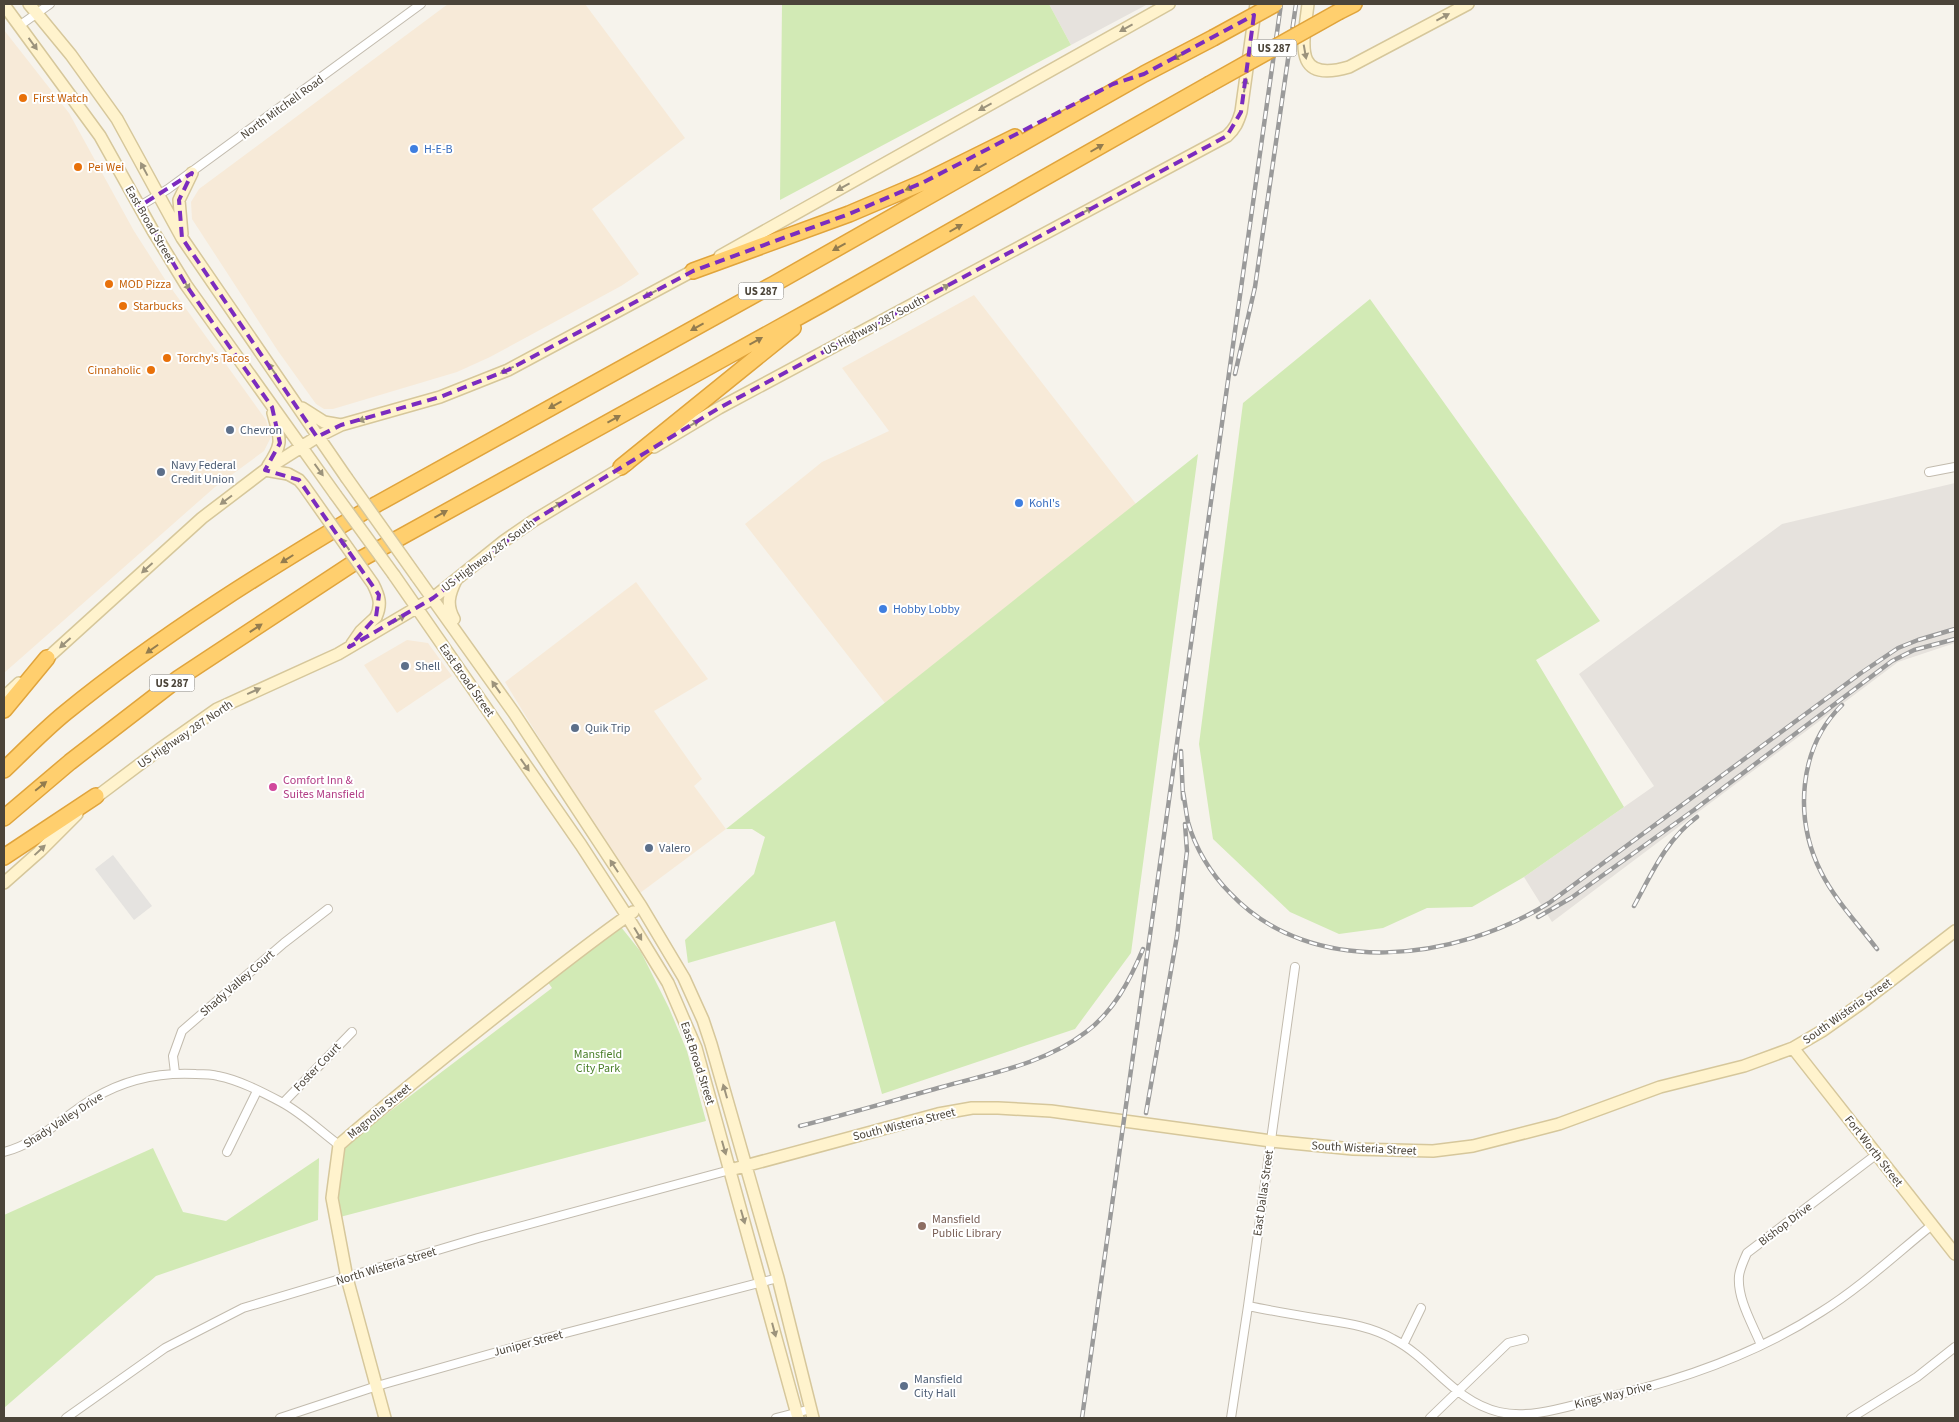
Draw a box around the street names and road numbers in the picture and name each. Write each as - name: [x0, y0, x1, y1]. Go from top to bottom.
- road number: US 287: [1252, 40, 1296, 56]
- street label: North Mitchell Road: [237, 71, 327, 143]
- street label: East Broad Street: [121, 183, 178, 266]
- road number: US 287: [738, 282, 784, 300]
- street label: US Highway 287 South: [821, 291, 928, 359]
- street label: US Highway 287 South: [438, 515, 538, 596]
- street label: East Broad Street: [435, 640, 498, 720]
- road number: US 287: [150, 674, 194, 691]
- street label: US Highway 287 North: [134, 696, 236, 773]
- street label: Shady Valley Court: [196, 946, 278, 1021]
- street label: South Wisteria Street: [1799, 974, 1895, 1049]
- street label: East Broad Street: [676, 1020, 719, 1107]
- street label: Foster Court: [290, 1039, 345, 1095]
- street label: Magnolia Street: [344, 1080, 415, 1143]
- street label: Shady Valley Drive: [20, 1088, 106, 1153]
- street label: South Wisteria Street: [851, 1104, 957, 1145]
- street label: Fort Worth Street: [1840, 1112, 1907, 1190]
- street label: South Wisteria Street: [1311, 1137, 1417, 1160]
- street label: East Dallas Street: [1249, 1149, 1278, 1237]
- street label: Bishop Drive: [1755, 1199, 1816, 1250]
- street label: North Wisteria Street: [334, 1243, 438, 1290]
- street label: Juniper Street: [492, 1326, 565, 1361]
- street label: Kings Way Drive: [1573, 1378, 1654, 1413]

